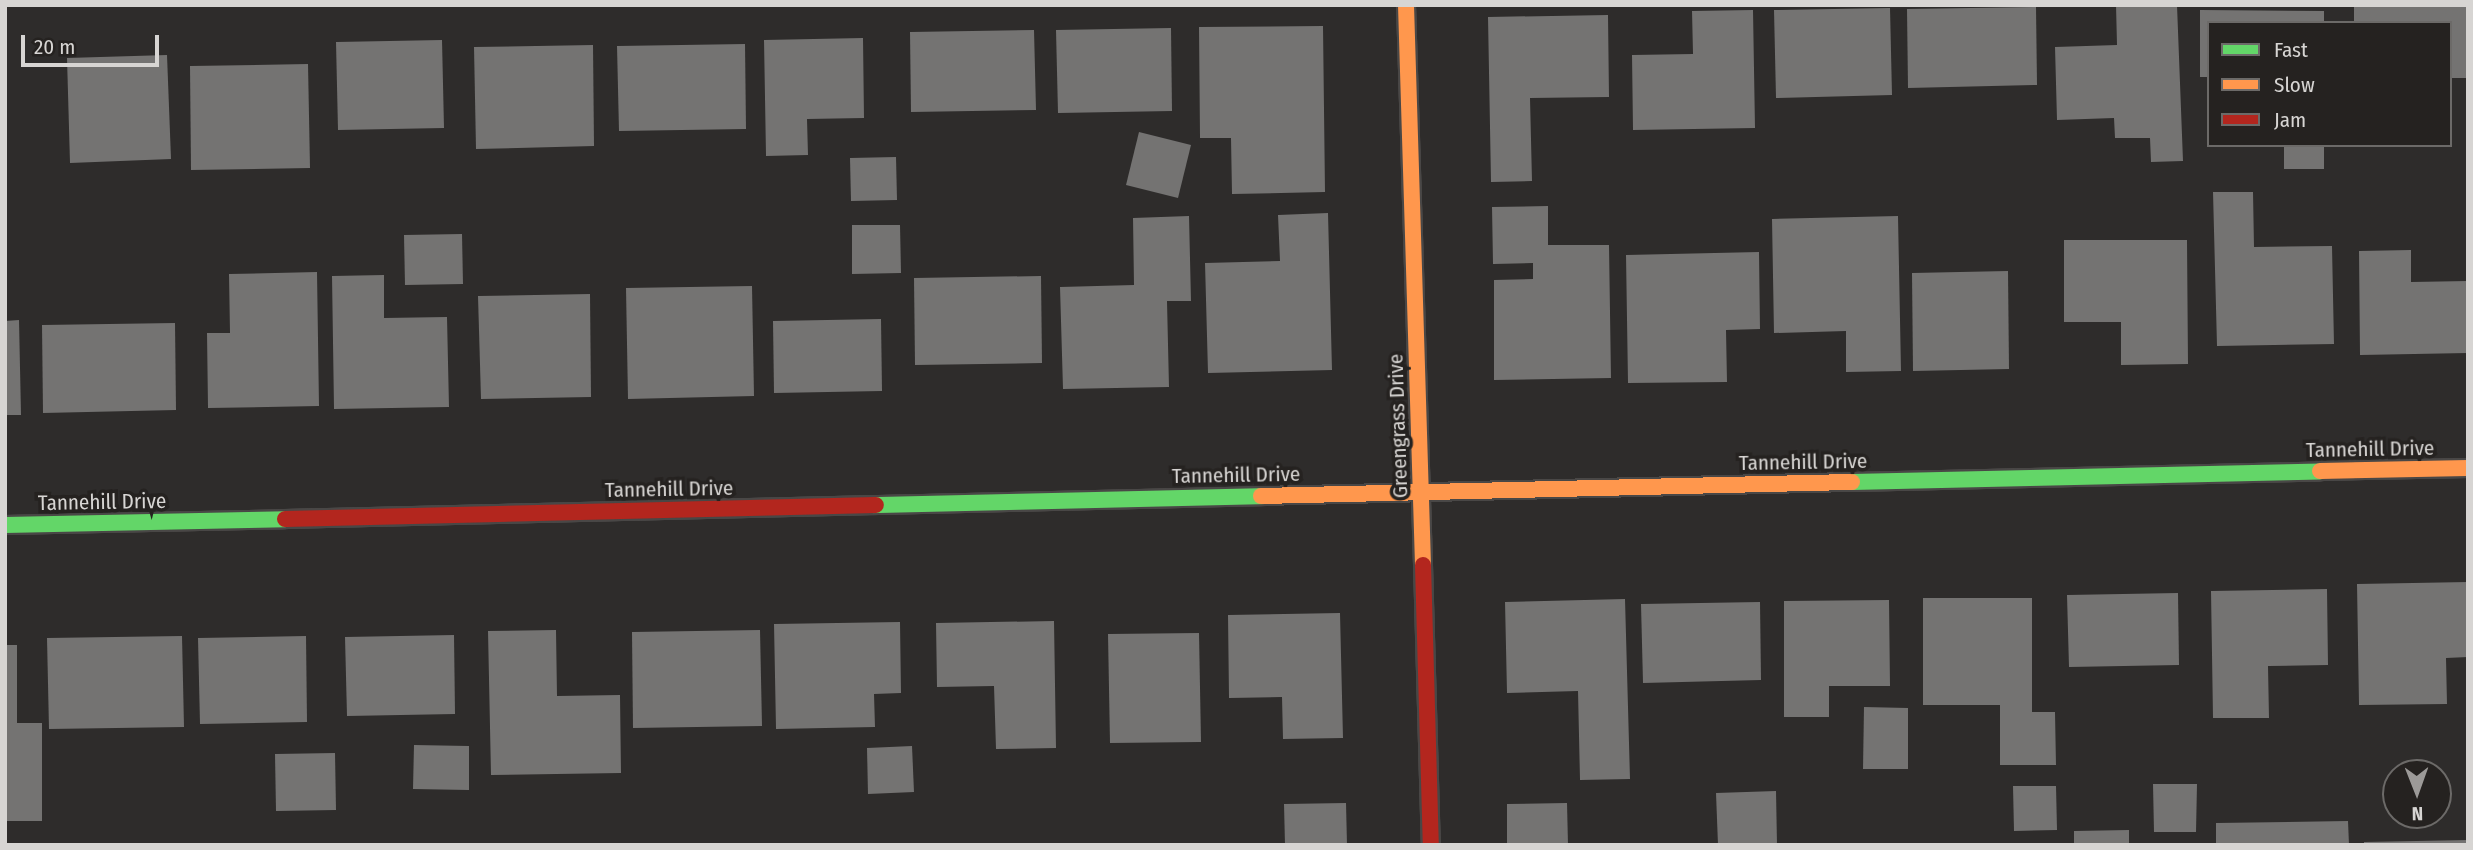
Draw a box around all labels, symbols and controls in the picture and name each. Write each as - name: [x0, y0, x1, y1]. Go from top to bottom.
- scale bar: [24, 21, 163, 65]
- legend: [2207, 21, 2452, 147]
- text: 20 m: [34, 34, 75, 60]
- text: Fast: [2274, 37, 2308, 63]
- text: Slow: [2274, 72, 2315, 98]
- text: Jam: [2274, 107, 2306, 133]
- street label: Greengrass Drive: [1383, 353, 1413, 499]
- street label: Tannehill Drive: [2306, 435, 2434, 463]
- street label: Tannehill Drive: [1739, 448, 1867, 476]
- street label: Tannehill Drive: [1172, 461, 1300, 489]
- street label: Tannehill Drive: [605, 475, 733, 503]
- street label: Tannehill Drive: [38, 488, 166, 516]
- north arrow: [2382, 759, 2452, 829]
- text: N: [2411, 802, 2423, 825]

